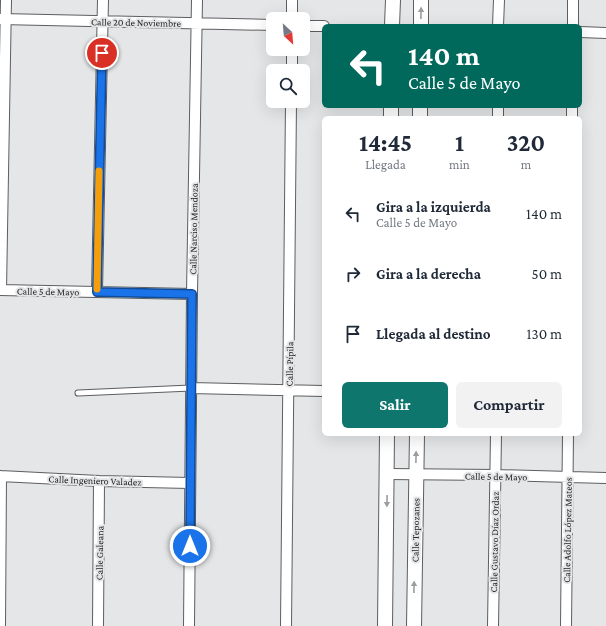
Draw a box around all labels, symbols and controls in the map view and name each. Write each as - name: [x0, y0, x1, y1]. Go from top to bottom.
- one-way arrow: [418, 6, 424, 19]
- north arrow: [266, 12, 310, 56]
- map controls: [266, 12, 310, 108]
- street label: Calle 20 de Noviembre: [91, 16, 182, 29]
- pin: [85, 36, 119, 70]
- icon: left: [342, 40, 394, 92]
- text: 140 m: [408, 40, 480, 71]
- icon: arrive: [91, 42, 113, 64]
- button: search: [266, 64, 310, 108]
- text: Calle 5 de Mayo: [408, 73, 520, 93]
- text: 14:45: [359, 129, 412, 156]
- text: 1: [455, 129, 464, 156]
- text: 320: [507, 129, 545, 156]
- text: Llegada: [365, 157, 406, 172]
- text: min: [449, 157, 470, 172]
- text: m: [521, 157, 531, 172]
- street label: Calle Narciso Mendoza: [187, 183, 200, 275]
- text: Gira a la izquierda: [376, 199, 491, 215]
- icon: left: [342, 203, 364, 225]
- text: 140 m: [526, 206, 562, 222]
- text: Calle 5 de Mayo: [376, 215, 457, 230]
- icon: right: [342, 263, 364, 285]
- text: Gira a la derecha: [376, 266, 481, 282]
- text: 50 m: [532, 266, 562, 282]
- street label: Calle 5 de Mayo: [17, 285, 79, 298]
- icon: arrive: [342, 323, 364, 345]
- text: Llegada al destino: [376, 326, 491, 342]
- text: 130 m: [527, 326, 562, 342]
- street label: Calle Pípila: [284, 341, 295, 386]
- button: Salir: [342, 382, 448, 428]
- button: Compartir: [456, 382, 562, 428]
- one-way arrow: [413, 450, 419, 463]
- street label: Calle 5 de Mayo: [465, 470, 527, 483]
- street label: Calle Ingeniero Valadez: [48, 473, 142, 488]
- street label: Calle Adolfo López Mateos: [561, 477, 574, 583]
- street label: Calle Gustavo Díaz Ordaz: [488, 491, 501, 593]
- one-way arrow: [383, 495, 390, 507]
- street label: Calle Tepozanes: [409, 498, 422, 562]
- street label: Calle Galeana: [94, 525, 105, 580]
- position arrow: [169, 525, 211, 567]
- one-way arrow: [411, 581, 418, 593]

